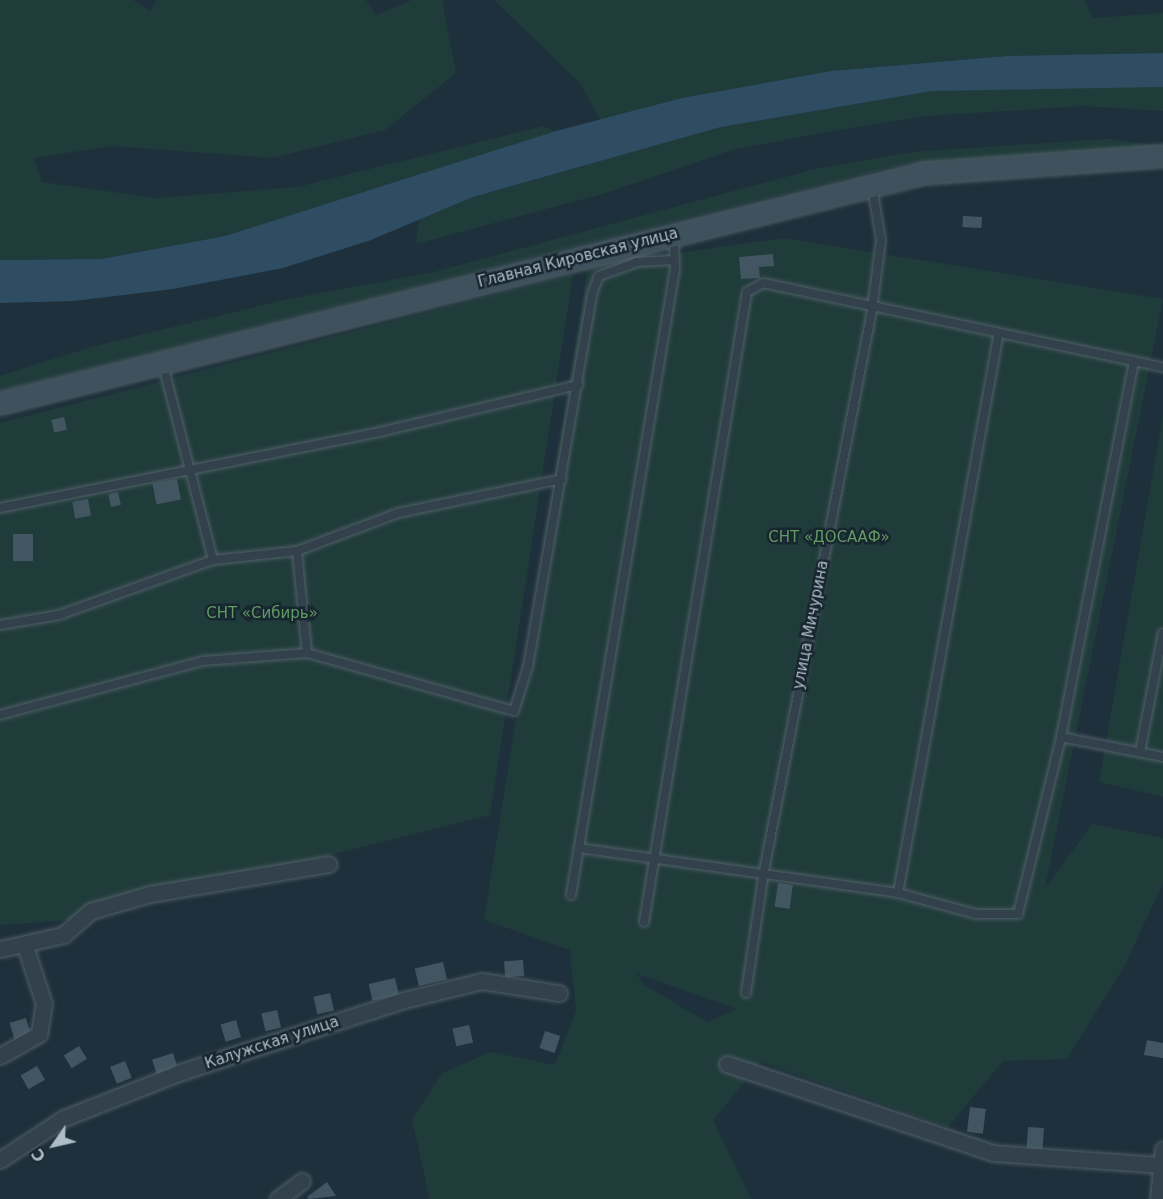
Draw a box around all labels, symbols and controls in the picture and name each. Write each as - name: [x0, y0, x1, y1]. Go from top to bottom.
- street label: Главная Кировская улица: [476, 224, 680, 292]
- park label: СНТ «ДОСААФ»: [768, 529, 890, 547]
- street label: улица Мичурина: [790, 559, 832, 691]
- park label: СНТ «Сибирь»: [206, 605, 318, 623]
- street label: Калужская улица: [203, 1013, 341, 1073]
- north arrow: [24, 1115, 84, 1175]
- text: С: [28, 1145, 50, 1166]

